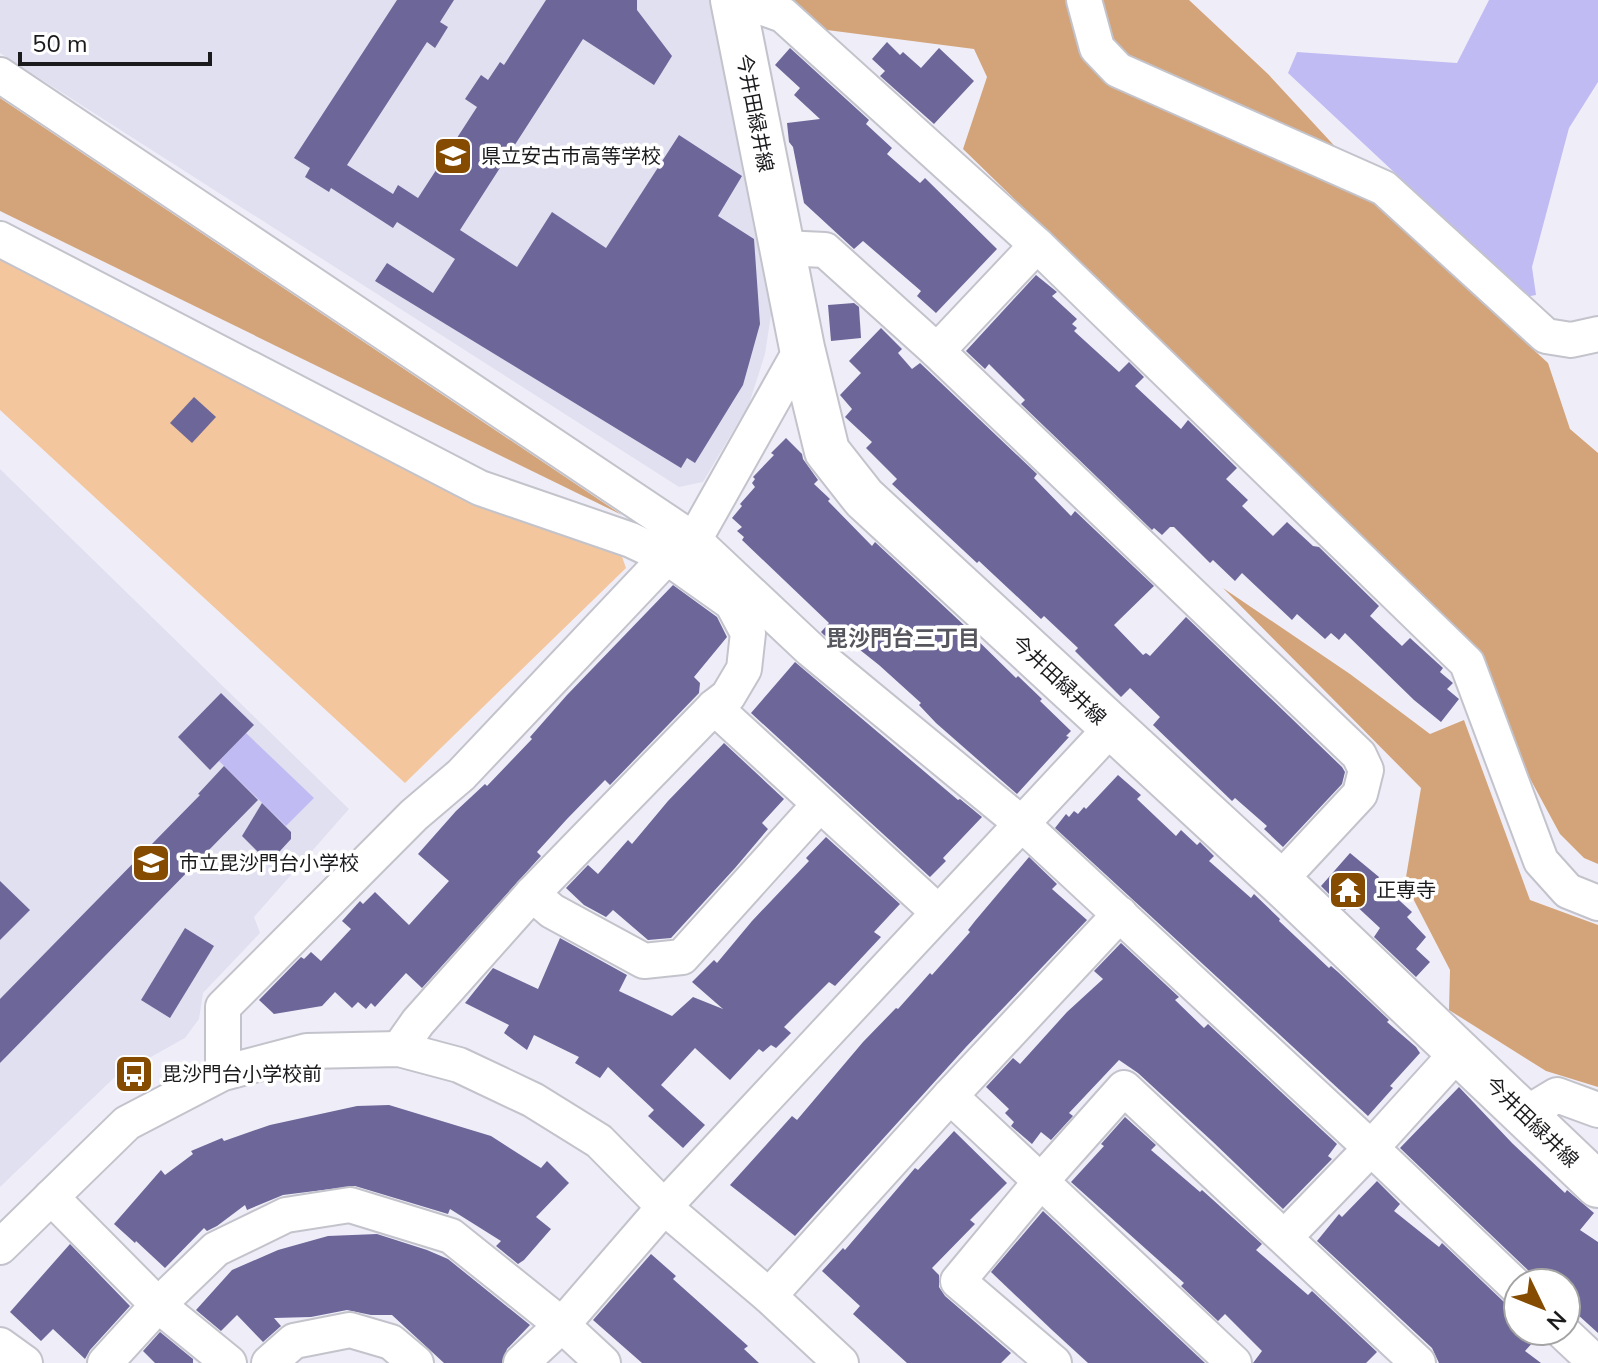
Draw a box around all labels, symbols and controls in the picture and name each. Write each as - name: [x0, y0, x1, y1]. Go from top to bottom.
- scale bar: [20, 16, 210, 66]
- text: 50 m: [32, 28, 88, 60]
- street label: 今井田緑井線: [730, 52, 779, 175]
- school or university icon: 県立安古市高等学校: [432, 135, 474, 177]
- place label: 県立安古市高等学校: [481, 143, 661, 170]
- district label: 毘沙門台三丁目: [826, 624, 980, 654]
- street label: 今井田緑井線: [1006, 630, 1112, 731]
- school or university icon: 市立毘沙門台小学校: [130, 842, 172, 884]
- place label: 市立毘沙門台小学校: [179, 850, 359, 877]
- temple icon: 正専寺: [1327, 869, 1369, 911]
- place label: 正専寺: [1376, 877, 1436, 904]
- bus stop icon: 毘沙門台小学校前: [113, 1053, 155, 1095]
- place label: 毘沙門台小学校前: [162, 1061, 322, 1088]
- street label: 今井田緑井線: [1479, 1071, 1584, 1174]
- north arrow: [1502, 1267, 1582, 1347]
- text: N: [1539, 1304, 1572, 1336]

